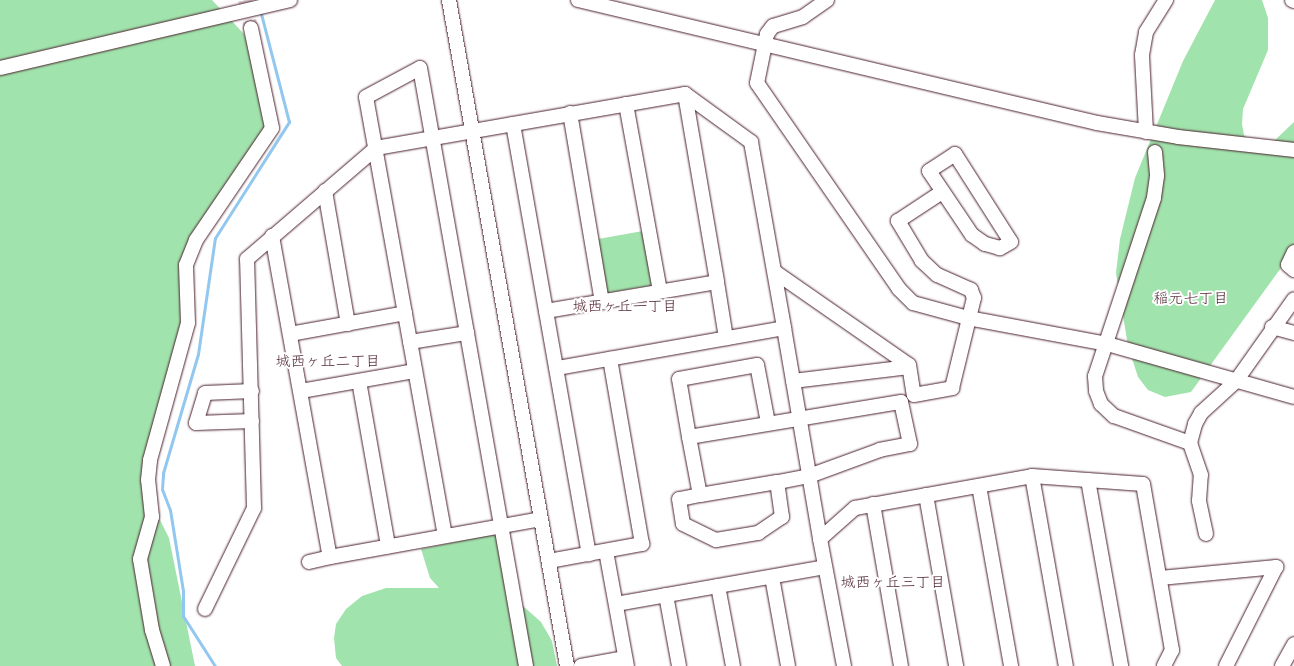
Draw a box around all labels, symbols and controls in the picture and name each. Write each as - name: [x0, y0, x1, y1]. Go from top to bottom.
- district label: 稲元七丁目: [1154, 289, 1228, 307]
- district label: 城西ヶ丘一丁目: [573, 297, 677, 315]
- district label: 城西ヶ丘二丁目: [276, 352, 380, 370]
- district label: 城西ヶ丘三丁目: [841, 573, 945, 591]

